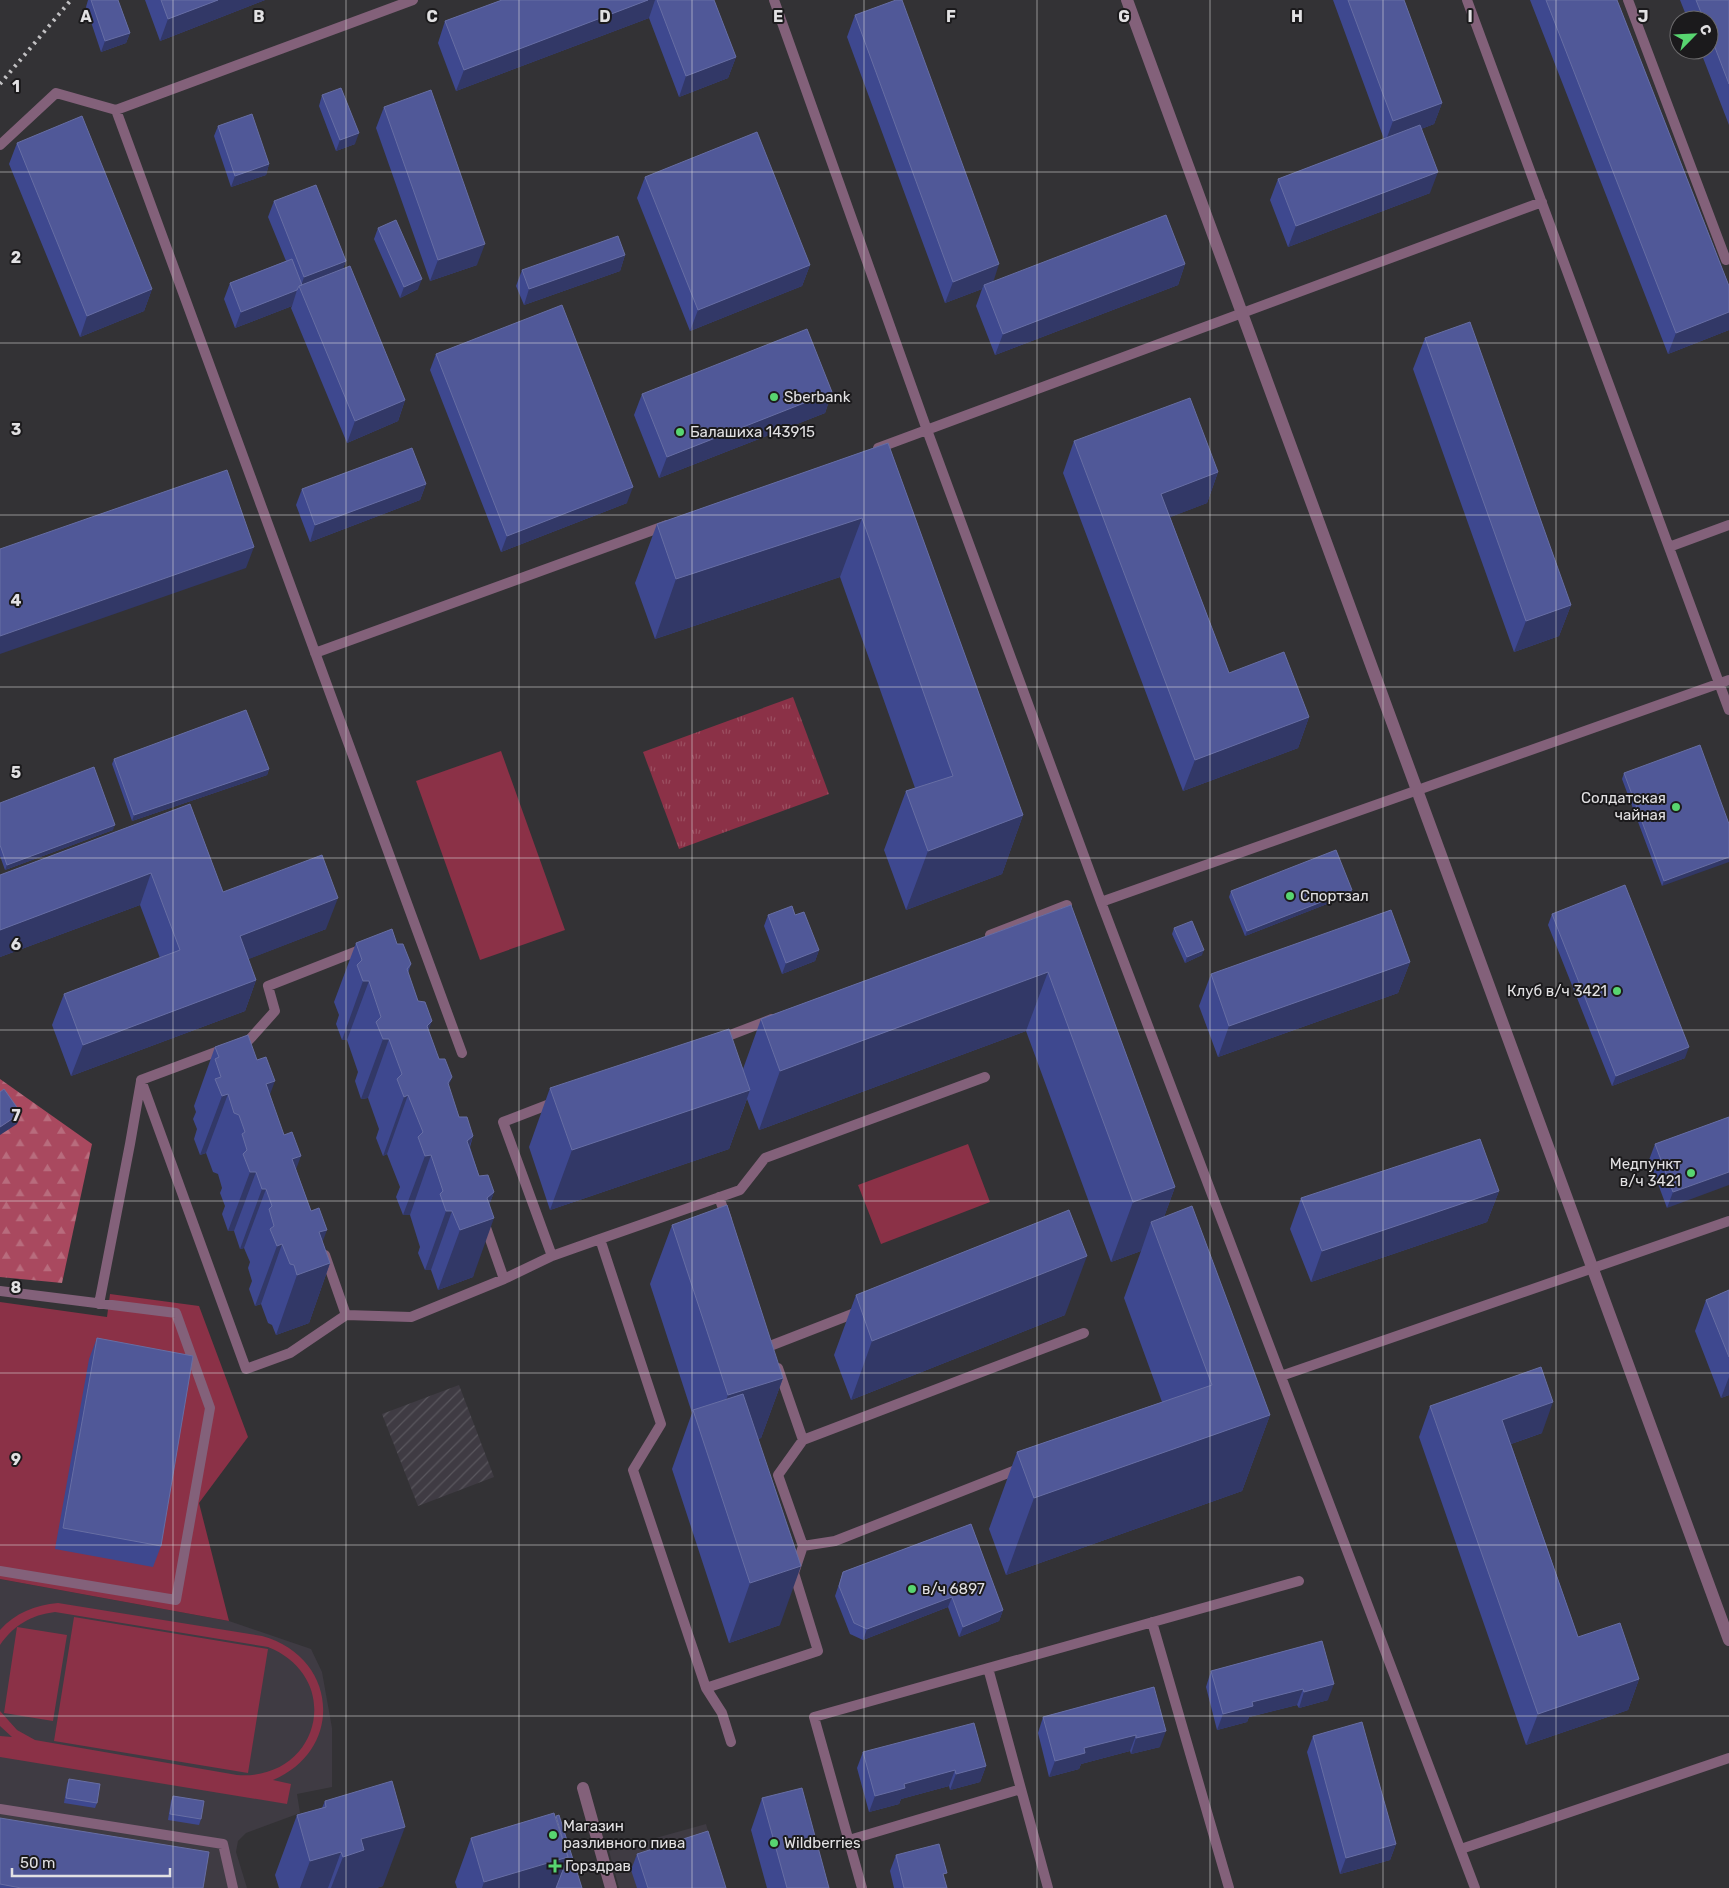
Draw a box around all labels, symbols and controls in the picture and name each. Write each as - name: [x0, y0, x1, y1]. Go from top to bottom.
- text: A: [80, 7, 92, 26]
- text: B: [253, 7, 265, 26]
- text: C: [426, 7, 438, 26]
- text: D: [599, 7, 611, 26]
- text: E: [773, 7, 783, 26]
- text: F: [946, 7, 956, 26]
- text: G: [1118, 7, 1130, 26]
- text: H: [1291, 7, 1303, 26]
- text: I: [1467, 7, 1473, 26]
- text: J: [1638, 7, 1648, 26]
- north arrow: [1669, 10, 1719, 60]
- text: С: [1696, 22, 1715, 38]
- text: 1: [12, 77, 20, 96]
- text: 2: [11, 248, 21, 267]
- place label: Sberbank: [784, 388, 851, 406]
- marker: Sberbank: [768, 391, 780, 403]
- text: 3: [11, 420, 21, 439]
- place label: Балашиха 143915: [690, 423, 815, 441]
- marker: Балашиха 143915: [674, 426, 686, 438]
- text: 4: [11, 591, 22, 610]
- text: 5: [11, 763, 21, 782]
- place label: Солдатская чайная: [1581, 789, 1666, 824]
- marker: Солдатская чайная: [1670, 801, 1682, 813]
- place label: Спортзал: [1300, 887, 1369, 905]
- marker: Спортзал: [1284, 890, 1296, 902]
- text: 6: [11, 935, 21, 954]
- place label: Клуб в/ч 3421: [1507, 982, 1607, 1000]
- marker: Клуб в/ч 3421: [1611, 985, 1623, 997]
- text: 7: [11, 1106, 21, 1125]
- place label: Медпункт в/ч 3421: [1610, 1155, 1681, 1190]
- marker: Медпункт в/ч 3421: [1685, 1167, 1697, 1179]
- text: 8: [11, 1278, 22, 1297]
- text: 9: [11, 1450, 21, 1469]
- place label: в/ч 6897: [922, 1580, 985, 1598]
- marker: в/ч 6897: [906, 1583, 918, 1595]
- place label: Магазин разливного пива: [563, 1817, 685, 1852]
- marker: Магазин разливного пива: [547, 1829, 559, 1841]
- place label: Wildberries: [784, 1834, 861, 1852]
- marker: Wildberries: [768, 1837, 780, 1849]
- scale bar: [12, 1846, 170, 1878]
- text: 50 m: [20, 1854, 55, 1872]
- place label: Горздрав: [565, 1857, 631, 1875]
- marker: Горздрав: [549, 1860, 561, 1872]

